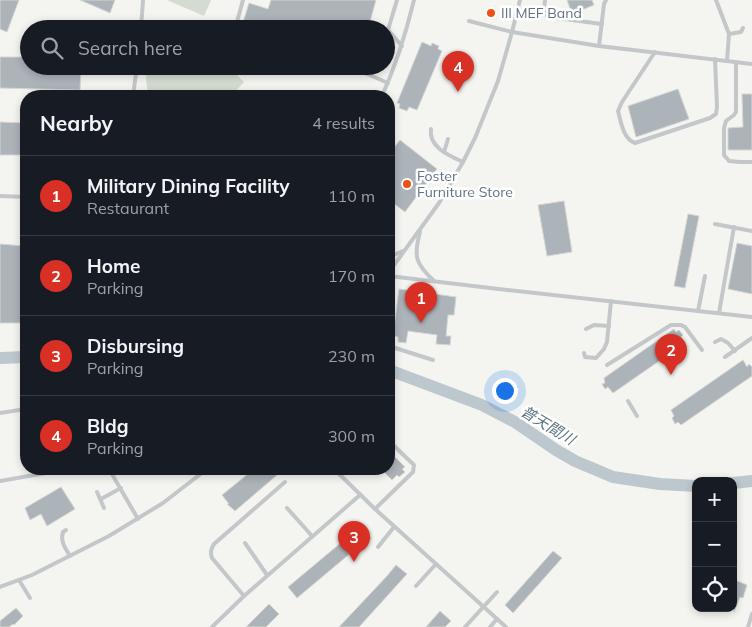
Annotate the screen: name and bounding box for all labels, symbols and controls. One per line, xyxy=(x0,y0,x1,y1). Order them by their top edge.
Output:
place label: III MEF Band xyxy=(501,4,582,22)
marker: III MEF Band xyxy=(485,7,497,19)
search box xyxy=(20,20,395,75)
icon: search xyxy=(38,34,66,62)
text: Search here xyxy=(78,36,182,60)
pin: 4 xyxy=(442,51,474,92)
text: Nearby xyxy=(40,110,113,136)
text: 4 results xyxy=(312,113,375,133)
place label: Foster Furniture Store xyxy=(417,167,513,201)
text: Military Dining Facility xyxy=(87,174,290,198)
marker: Foster Furniture Store xyxy=(401,178,413,190)
text: 1 xyxy=(51,186,61,206)
text: 110 m xyxy=(328,186,375,206)
text: Restaurant xyxy=(87,198,169,218)
text: Home xyxy=(87,254,140,278)
text: 2 xyxy=(51,266,61,286)
text: 170 m xyxy=(328,266,375,286)
text: Parking xyxy=(87,278,144,298)
pin: 1 xyxy=(405,282,437,323)
text: Disbursing xyxy=(87,334,184,358)
pin: 2 xyxy=(655,334,687,375)
text: 3 xyxy=(51,346,61,366)
text: 230 m xyxy=(328,346,375,366)
text: Parking xyxy=(87,358,144,378)
your location xyxy=(492,378,518,404)
water label: 普天間川 xyxy=(517,401,580,450)
text: Bldg xyxy=(87,414,129,438)
text: 4 xyxy=(51,426,61,446)
text: 300 m xyxy=(328,426,375,446)
text: Parking xyxy=(87,438,144,458)
map controls xyxy=(692,477,737,612)
button: + xyxy=(692,477,737,522)
pin: 3 xyxy=(338,521,370,562)
button: − xyxy=(692,522,737,567)
button: locate xyxy=(692,567,737,612)

